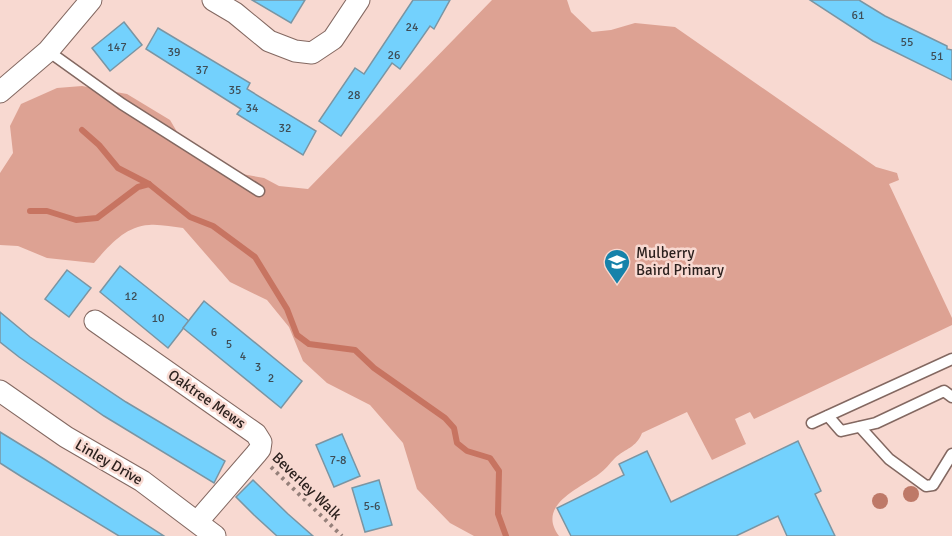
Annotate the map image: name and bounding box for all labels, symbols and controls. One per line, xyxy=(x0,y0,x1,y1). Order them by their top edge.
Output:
house number: 61 xyxy=(852,8,864,23)
house number: 24 xyxy=(406,20,419,35)
house number: 55 xyxy=(901,35,913,50)
house number: 147 xyxy=(107,40,127,55)
house number: 39 xyxy=(168,45,180,60)
house number: 26 xyxy=(388,48,400,63)
house number: 51 xyxy=(931,49,943,64)
house number: 37 xyxy=(196,63,208,78)
house number: 35 xyxy=(229,83,241,98)
house number: 28 xyxy=(348,88,360,103)
house number: 34 xyxy=(246,101,259,116)
house number: 32 xyxy=(279,121,291,136)
place label: Mulberry Baird Primary xyxy=(636,244,724,279)
school or university icon: Mulberry Baird Primary xyxy=(602,247,632,285)
house number: 12 xyxy=(125,289,137,304)
house number: 10 xyxy=(152,311,164,326)
house number: 6 xyxy=(211,325,217,340)
house number: 5 xyxy=(226,337,232,352)
house number: 4 xyxy=(240,349,247,364)
house number: 3 xyxy=(255,360,261,375)
street label: Oaktree Mews xyxy=(165,366,250,433)
house number: 2 xyxy=(268,371,274,386)
street label: Linley Drive xyxy=(72,435,146,489)
street label: Beverley Walk xyxy=(268,448,346,524)
house number: 7-8 xyxy=(329,453,347,468)
house number: 5-6 xyxy=(363,499,381,514)

